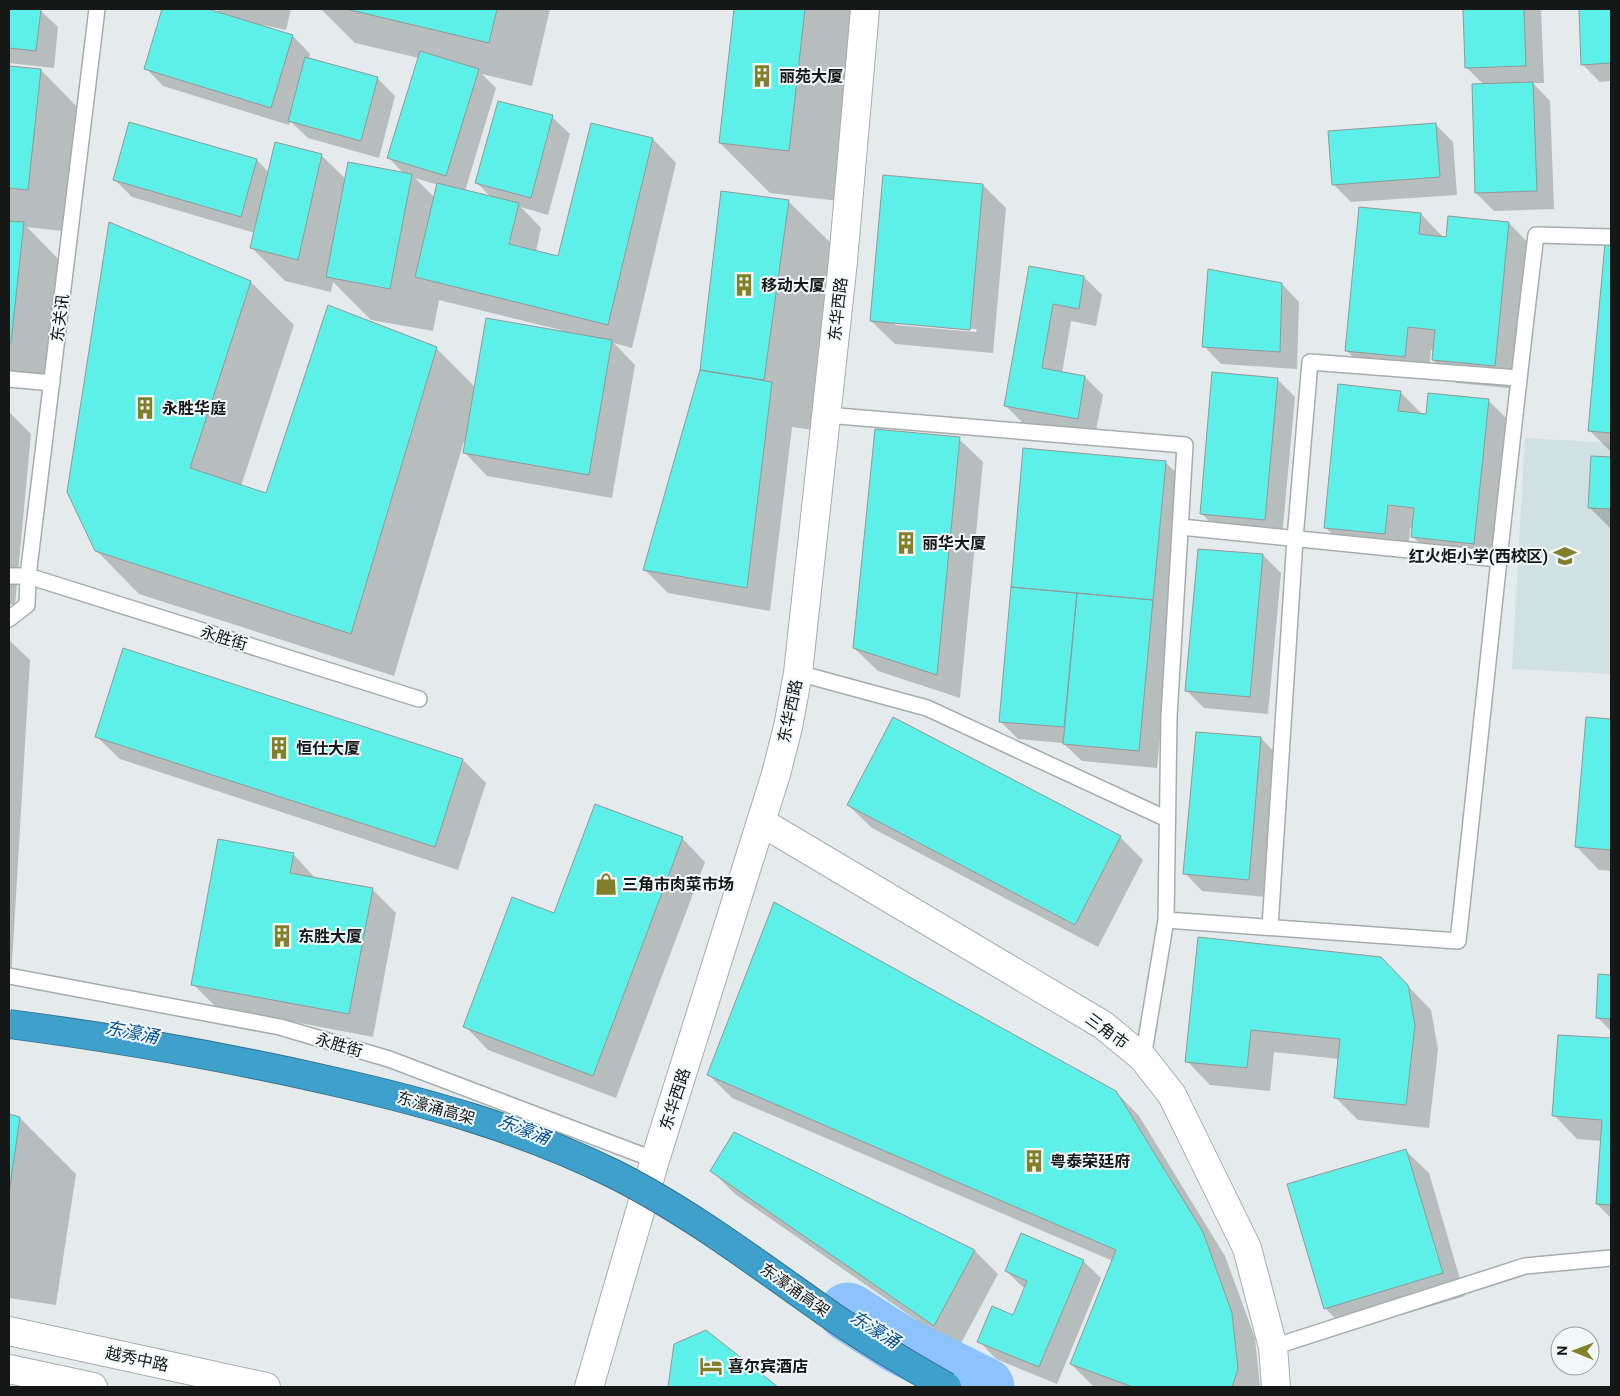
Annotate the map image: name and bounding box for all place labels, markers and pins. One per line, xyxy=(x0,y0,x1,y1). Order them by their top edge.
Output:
building icon: 丽苑大厦 xyxy=(749,63,775,89)
place label: 丽苑大厦 xyxy=(779,67,843,86)
building icon: 移动大厦 xyxy=(731,272,757,298)
place label: 移动大厦 xyxy=(761,276,825,295)
building icon: 永胜华庭 xyxy=(132,395,158,421)
place label: 永胜华庭 xyxy=(162,399,226,418)
building icon: 丽华大厦 xyxy=(893,530,919,556)
place label: 丽华大厦 xyxy=(922,534,986,553)
school or university icon: 红火炬小学(西校区) xyxy=(1552,543,1578,569)
place label: 红火炬小学(西校区) xyxy=(1409,547,1548,566)
building icon: 恒仕大厦 xyxy=(266,735,292,761)
place label: 恒仕大厦 xyxy=(296,739,360,758)
shop icon: 三角市肉菜市场 xyxy=(593,871,619,897)
place label: 三角市肉菜市场 xyxy=(622,875,734,894)
building icon: 东胜大厦 xyxy=(269,923,295,949)
place label: 东胜大厦 xyxy=(298,927,362,946)
building icon: 粤泰荣廷府 xyxy=(1021,1148,1047,1174)
place label: 粤泰荣廷府 xyxy=(1050,1152,1130,1171)
hotel icon: 喜尔宾酒店 xyxy=(698,1353,724,1379)
place label: 喜尔宾酒店 xyxy=(728,1357,808,1376)

